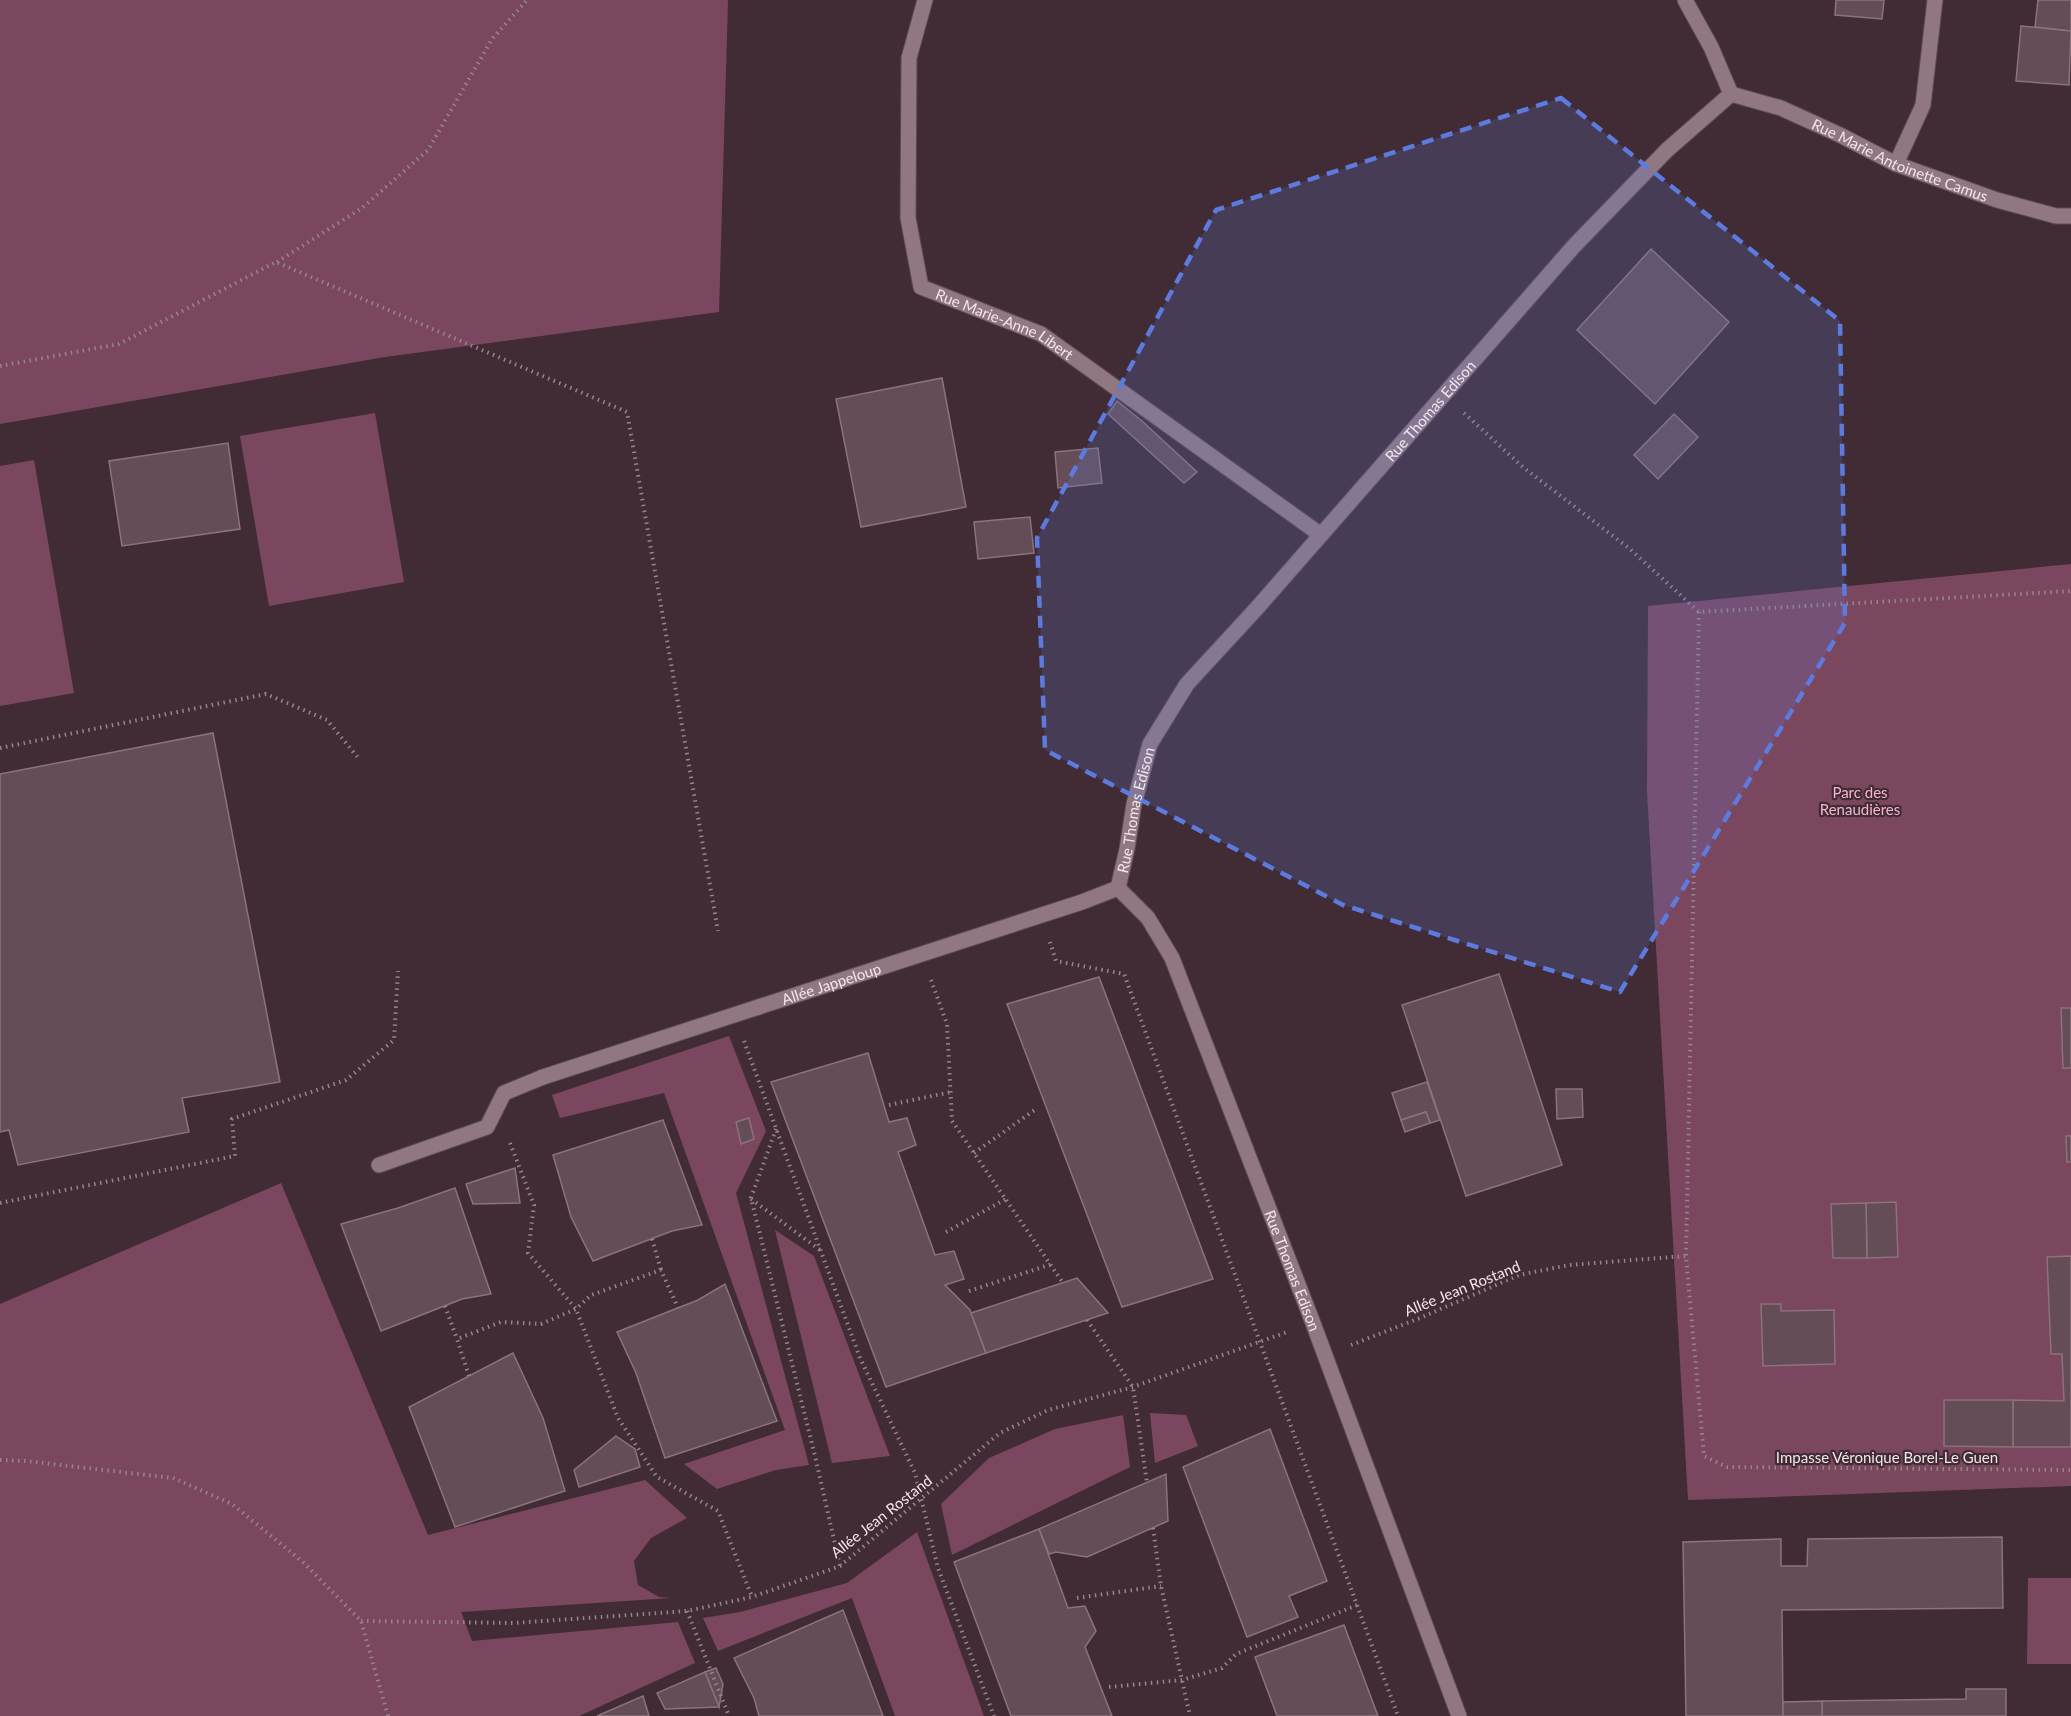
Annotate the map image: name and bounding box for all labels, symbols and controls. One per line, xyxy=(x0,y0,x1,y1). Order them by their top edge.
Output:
street label: Rue Marie Antoinette Camus xyxy=(1809,115,1990,205)
street label: Rue Marie-Anne Libert xyxy=(933,285,1077,364)
street label: Rue Thomas Edison xyxy=(1381,356,1479,465)
street label: Rue Thomas Edison xyxy=(1113,745,1158,875)
park label: Parc des Renaudières xyxy=(1820,783,1900,818)
street label: Allée Jappeloup xyxy=(779,959,883,1008)
street label: Rue Thomas Edison xyxy=(1261,1207,1324,1333)
street label: Allée Jean Rostand xyxy=(1401,1256,1523,1320)
street label: Impasse Véronique Borel-Le Guen xyxy=(1776,1448,1998,1466)
street label: Allée Jean Rostand xyxy=(827,1471,935,1561)

